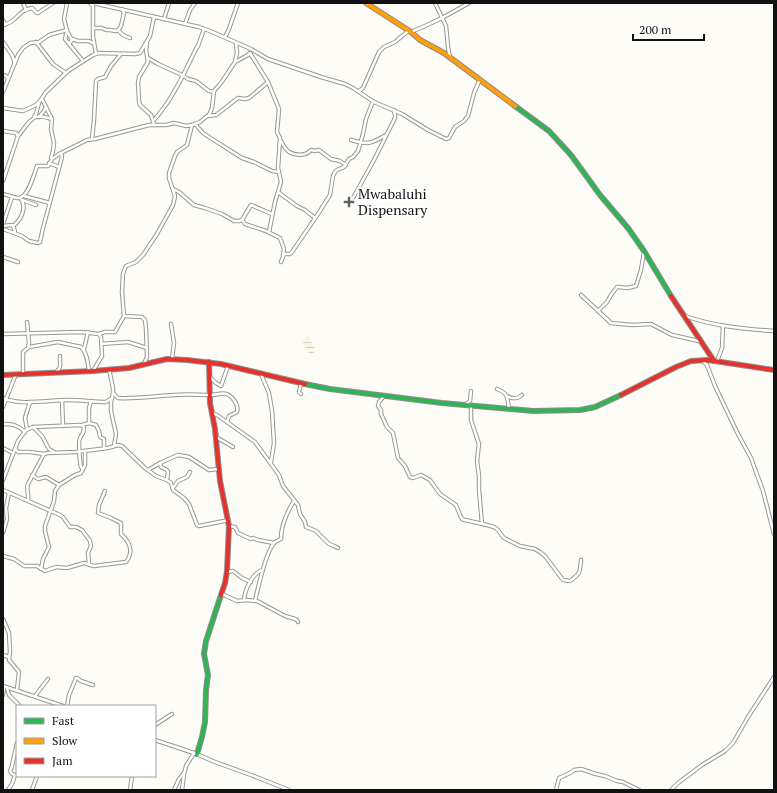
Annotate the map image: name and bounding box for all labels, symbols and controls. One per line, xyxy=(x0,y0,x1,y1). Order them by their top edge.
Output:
scale bar xyxy=(633,16,704,42)
text: 200 m xyxy=(639,22,672,37)
place label: Mwabaluhi Dispensary xyxy=(358,184,428,219)
marker: Mwabaluhi Dispensary xyxy=(343,196,355,208)
legend xyxy=(16,705,156,777)
text: Fast xyxy=(52,713,75,728)
text: Slow xyxy=(52,733,78,748)
text: Jam xyxy=(52,753,73,768)

